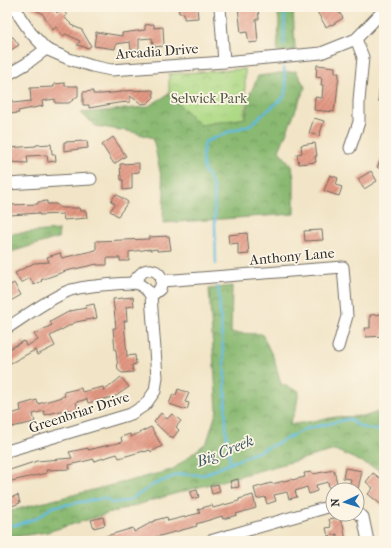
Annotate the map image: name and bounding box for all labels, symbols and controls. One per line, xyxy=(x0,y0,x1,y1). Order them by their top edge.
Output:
street label: Arcadia Drive xyxy=(114,40,199,63)
park label: Selwick Park xyxy=(171,90,248,107)
street label: Anthony Lane xyxy=(248,244,335,269)
street label: Greenbriar Drive xyxy=(27,388,132,437)
water label: Big Creek xyxy=(193,431,256,471)
north arrow xyxy=(325,482,365,522)
text: N xyxy=(329,497,342,507)

